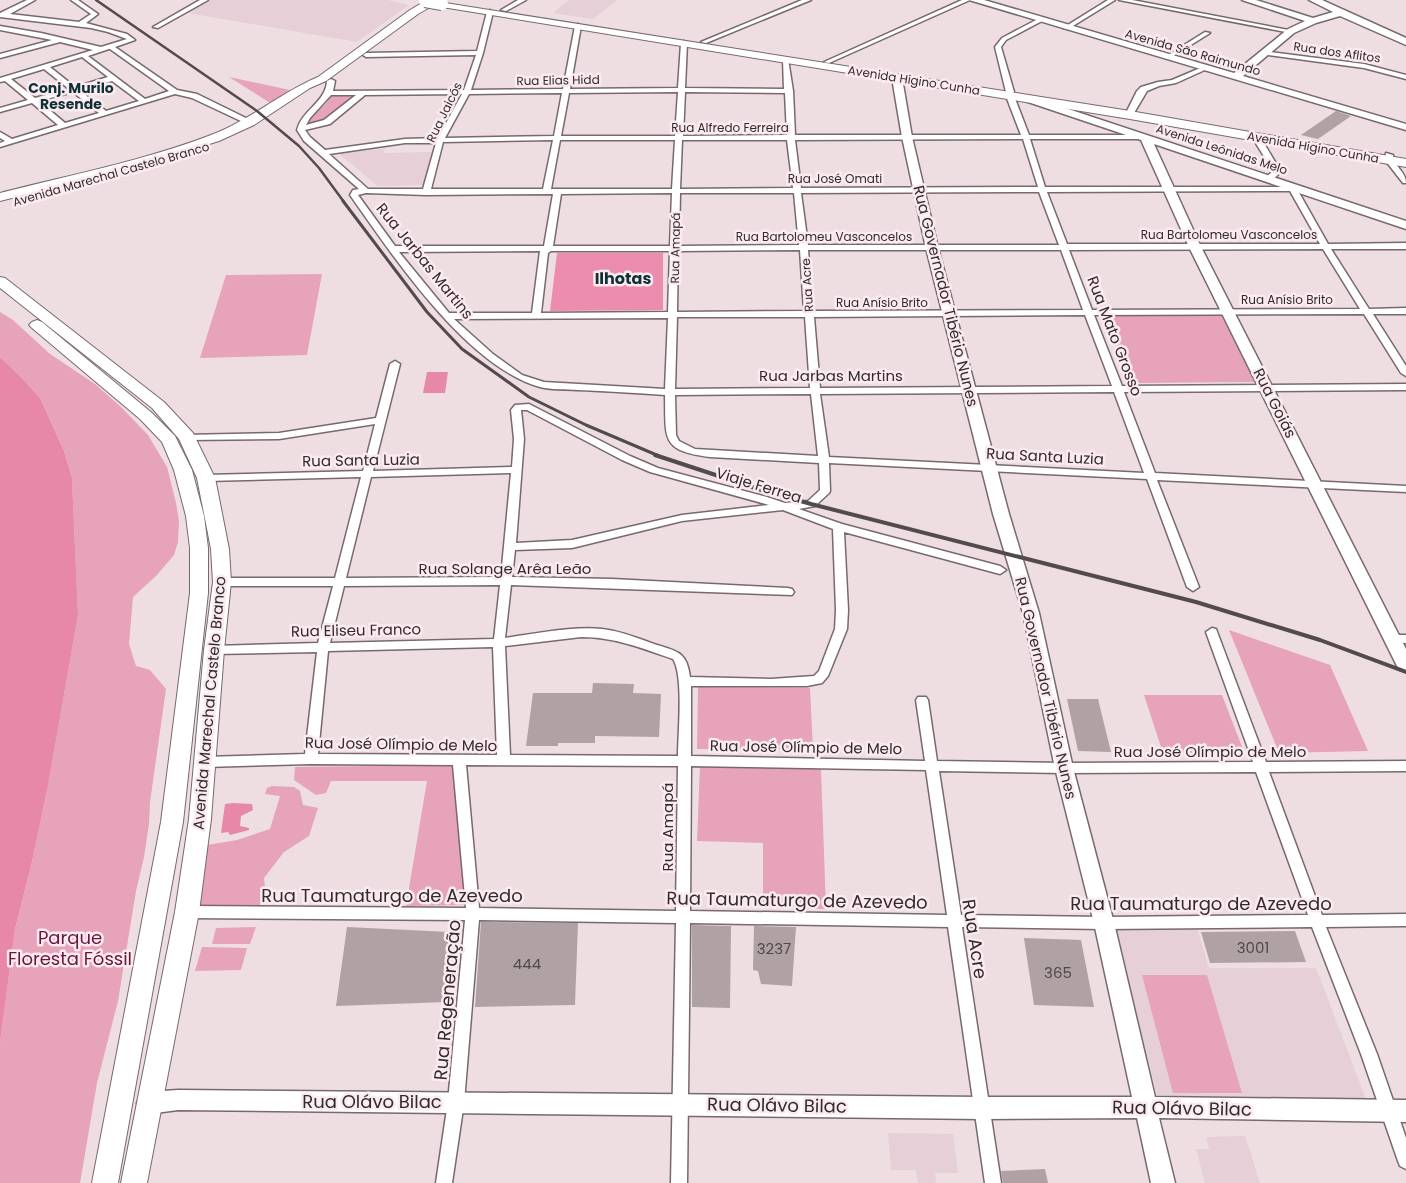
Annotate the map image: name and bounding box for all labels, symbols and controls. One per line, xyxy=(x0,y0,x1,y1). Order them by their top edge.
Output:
street label: Avenida São Raimundo xyxy=(1123,25,1263,80)
street label: Rua dos Aflitos xyxy=(1292,37,1382,67)
street label: Avenida Higino Cunha xyxy=(847,61,981,99)
street label: Rua Elias Hidd xyxy=(516,71,600,89)
district label: Conj. Murilo Resende xyxy=(28,78,114,114)
street label: Rua Jaicós xyxy=(422,79,466,145)
street label: Rua Alfredo Ferreira xyxy=(671,119,789,136)
street label: Avenida Leônidas Melo xyxy=(1154,120,1290,178)
street label: Avenida Higino Cunha xyxy=(1246,127,1380,167)
street label: Avenida Marechal Castelo Branco xyxy=(11,138,212,210)
street label: Rua José Omati xyxy=(788,170,882,187)
street label: Rua Governador Tibério Nunes xyxy=(908,183,984,409)
street label: Rua Jarbas Martins xyxy=(372,198,479,324)
street label: Rua Amapá xyxy=(666,212,684,284)
street label: Rua Bartolomeu Vasconcelos xyxy=(1141,226,1317,243)
street label: Rua Bartolomeu Vasconcelos xyxy=(736,228,912,245)
street label: Rua Acre xyxy=(797,258,817,312)
district label: Ilhotas xyxy=(595,267,651,290)
street label: Rua Mato Grosso xyxy=(1082,273,1148,399)
street label: Rua Anísio Brito xyxy=(1241,291,1333,308)
street label: Rua Anísio Brito xyxy=(836,294,928,311)
street label: Rua Goiás xyxy=(1248,364,1302,442)
street label: Rua Jarbas Martins xyxy=(759,365,903,386)
street label: Rua Santa Luzia xyxy=(986,442,1104,470)
street label: Rua Santa Luzia xyxy=(302,448,420,472)
street label: Viaje Ferrea xyxy=(714,462,804,508)
street label: Rua Solange Arêa Leão xyxy=(419,558,591,579)
street label: Avenida Marechal Castelo Branco xyxy=(187,575,231,831)
street label: Rua Governador Tibério Nunes xyxy=(1010,575,1082,801)
street label: Rua Eliseu Franco xyxy=(291,618,421,642)
street label: Rua José Olímpio de Melo xyxy=(305,732,497,756)
street label: Rua José Olímpio de Melo xyxy=(710,735,902,759)
street label: Rua José Olímpio de Melo xyxy=(1114,741,1306,762)
street label: Rua Amapá xyxy=(657,783,678,871)
street label: Rua Taumaturgo de Azevedo xyxy=(261,883,523,908)
street label: Rua Taumaturgo de Azevedo xyxy=(666,885,928,915)
street label: Rua Taumaturgo de Azevedo xyxy=(1070,891,1332,916)
street label: Rua Acre xyxy=(956,897,994,981)
street label: Rua Regeneração xyxy=(428,919,466,1081)
park label: Parque Floresta Fóssil xyxy=(8,925,132,971)
house number: 3001 xyxy=(1237,937,1269,958)
house number: 3237 xyxy=(757,938,791,959)
house number: 444 xyxy=(513,953,541,974)
house number: 365 xyxy=(1044,962,1072,983)
street label: Rua Olávo Bilac xyxy=(302,1089,442,1114)
street label: Rua Olávo Bilac xyxy=(707,1091,847,1119)
street label: Rua Olávo Bilac xyxy=(1112,1094,1252,1122)

